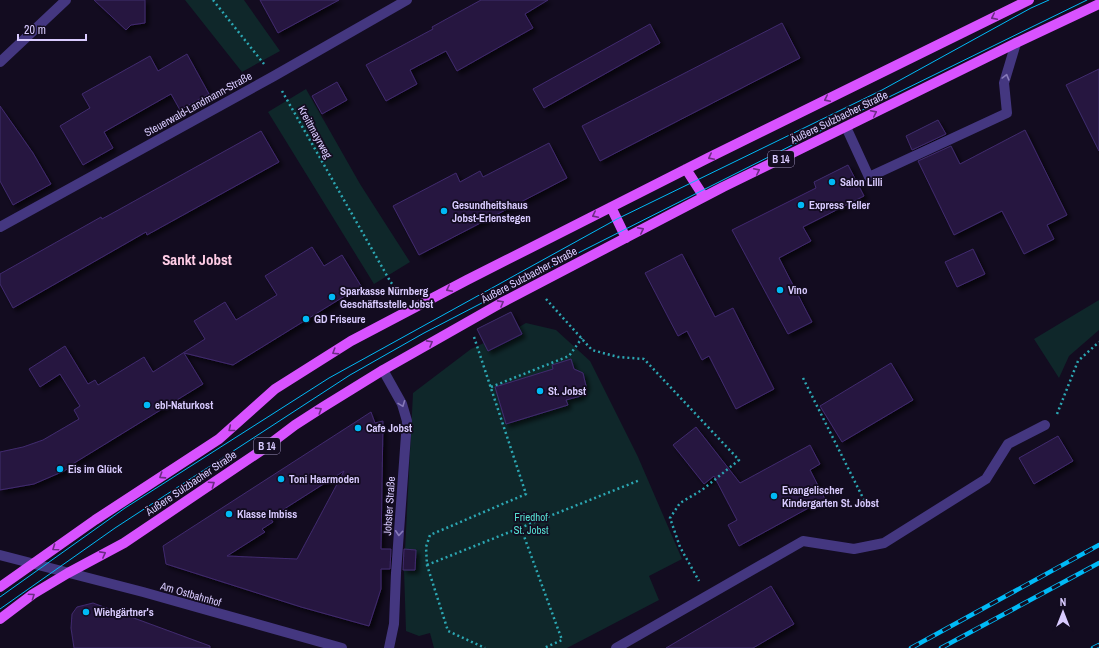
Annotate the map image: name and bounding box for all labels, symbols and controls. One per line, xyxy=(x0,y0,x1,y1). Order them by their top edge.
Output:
one-way arrow xyxy=(991,12,998,20)
scale bar xyxy=(18,16,86,42)
text: 20 m xyxy=(24,22,46,38)
street label: Steuerwald-Landmann-Straße xyxy=(142,69,254,139)
one-way arrow xyxy=(1001,74,1010,81)
street label: Äußere Sulzbacher Straße xyxy=(787,87,890,147)
one-way arrow xyxy=(824,94,831,102)
street label: Kreittmayrweg xyxy=(295,103,335,161)
one-way arrow xyxy=(869,111,877,118)
road number: B 14 xyxy=(768,151,794,167)
one-way arrow xyxy=(707,152,715,159)
one-way arrow xyxy=(753,168,760,176)
place label: Salon Lilli xyxy=(840,175,883,189)
marker: Salon Lilli xyxy=(827,177,837,187)
place label: Gesundheitshaus Jobst-Erlenstegen xyxy=(452,198,531,225)
place label: Express Teller xyxy=(809,198,871,212)
marker: Express Teller xyxy=(796,200,806,210)
marker: Gesundheitshaus Jobst-Erlenstegen xyxy=(439,206,449,216)
one-way arrow xyxy=(591,211,599,218)
one-way arrow xyxy=(637,227,644,234)
street label: Äußere Sulzbacher Straße xyxy=(478,244,579,307)
district label: Sankt Jobst xyxy=(162,249,232,270)
place label: Vino xyxy=(788,283,808,297)
place label: Sparkasse Nürnberg Geschäftsstelle Jobst xyxy=(340,284,433,311)
one-way arrow xyxy=(446,285,453,292)
marker: Vino xyxy=(775,285,785,295)
marker: Sparkasse Nürnberg Geschäftsstelle Jobst xyxy=(327,292,337,302)
one-way arrow xyxy=(497,301,504,308)
place label: GD Friseure xyxy=(314,312,366,326)
marker: GD Friseure xyxy=(301,314,311,324)
one-way arrow xyxy=(426,341,434,348)
one-way arrow xyxy=(332,347,339,354)
place label: St. Jobst xyxy=(548,384,586,398)
marker: St. Jobst xyxy=(535,386,545,396)
place label: ebl-Naturkost xyxy=(155,398,213,412)
marker: ebl-Naturkost xyxy=(142,400,152,410)
one-way arrow xyxy=(397,401,405,408)
one-way arrow xyxy=(315,407,322,414)
place label: Cafe Jobst xyxy=(366,421,412,435)
marker: Cafe Jobst xyxy=(353,423,363,433)
one-way arrow xyxy=(228,424,235,431)
road number: B 14 xyxy=(254,438,280,454)
street label: Äußere Sulzbacher Straße xyxy=(142,447,239,519)
place label: Eis im Glück xyxy=(68,462,123,476)
marker: Eis im Glück xyxy=(55,464,65,474)
one-way arrow xyxy=(160,471,167,478)
place label: Toni Haarmoden xyxy=(289,472,360,486)
marker: Toni Haarmoden xyxy=(276,474,286,484)
street label: Jobster Straße xyxy=(380,476,398,536)
one-way arrow xyxy=(208,481,215,489)
place label: Evangelischer Kindergarten St. Jobst xyxy=(782,483,879,510)
marker: Evangelischer Kindergarten St. Jobst xyxy=(769,491,779,501)
place label: Klasse Imbiss xyxy=(237,507,297,521)
marker: Klasse Imbiss xyxy=(224,509,234,519)
park label: Friedhof St. Jobst xyxy=(513,510,549,537)
one-way arrow xyxy=(395,530,404,536)
one-way arrow xyxy=(52,543,59,550)
one-way arrow xyxy=(99,552,106,559)
street label: Am Ostbahnhof xyxy=(158,578,224,610)
north arrow xyxy=(1043,592,1083,632)
one-way arrow xyxy=(27,594,34,601)
text: N xyxy=(1060,595,1066,609)
place label: Wiehgärtner's xyxy=(94,605,154,619)
marker: Wiehgärtner's xyxy=(81,607,91,617)

